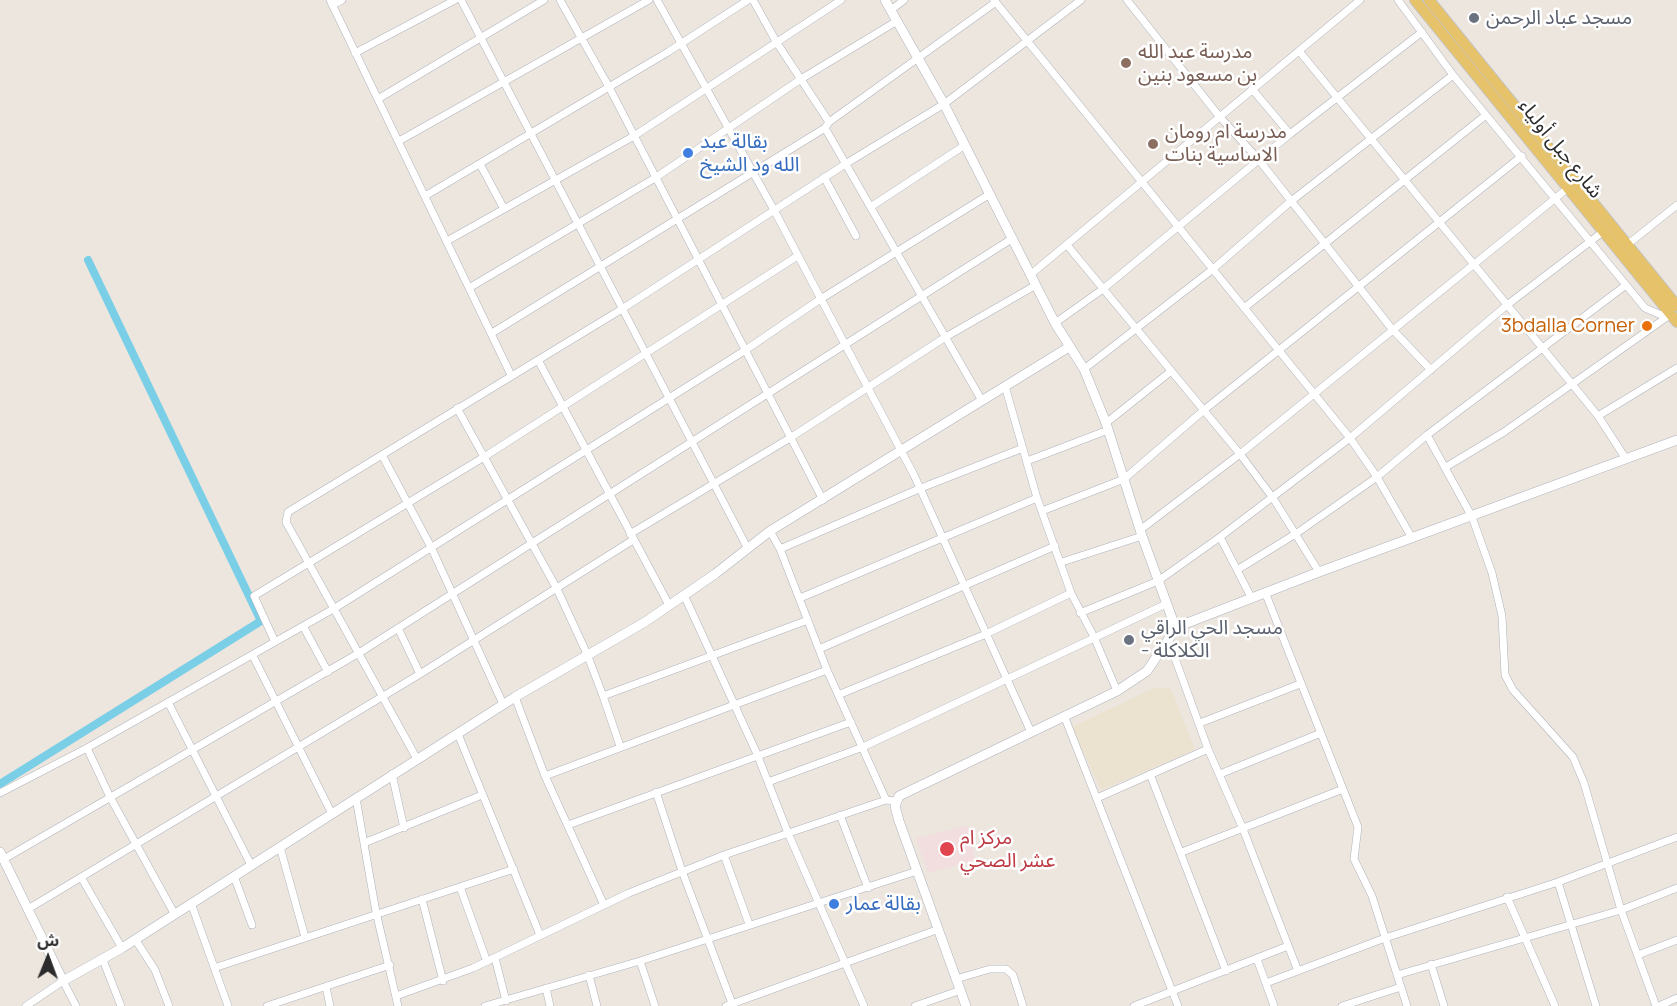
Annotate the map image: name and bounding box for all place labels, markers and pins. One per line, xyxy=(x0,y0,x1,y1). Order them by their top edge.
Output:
place label: مسجد عباد الرحمن xyxy=(1486,6,1632,30)
marker: مسجد عباد الرحمن xyxy=(1467,11,1481,25)
place label: مدرسة عبد الله بن مسعود بنين xyxy=(1138,40,1257,87)
marker: مدرسة عبد الله بن مسعود بنين xyxy=(1119,56,1133,70)
place label: مدرسة ام رومان الاساسية بنات xyxy=(1165,120,1287,167)
place label: بقالة عبد الله ود الشيخ xyxy=(700,130,800,177)
marker: مدرسة ام رومان الاساسية بنات xyxy=(1146,137,1160,151)
marker: بقالة عبد الله ود الشيخ xyxy=(681,146,695,160)
place label: 3bdalla Corner xyxy=(1501,314,1635,338)
marker: 3bdalla Corner xyxy=(1640,319,1654,333)
place label: مسجد الحي الراقي - الكلاكلة xyxy=(1141,616,1283,663)
marker: مسجد الحي الراقي - الكلاكلة xyxy=(1122,633,1136,647)
place label: مركز ام عشر الصحي xyxy=(960,826,1055,873)
marker: مركز ام عشر الصحي xyxy=(938,840,956,858)
place label: بقالة عمار xyxy=(846,892,921,916)
marker: بقالة عمار xyxy=(827,897,841,911)

